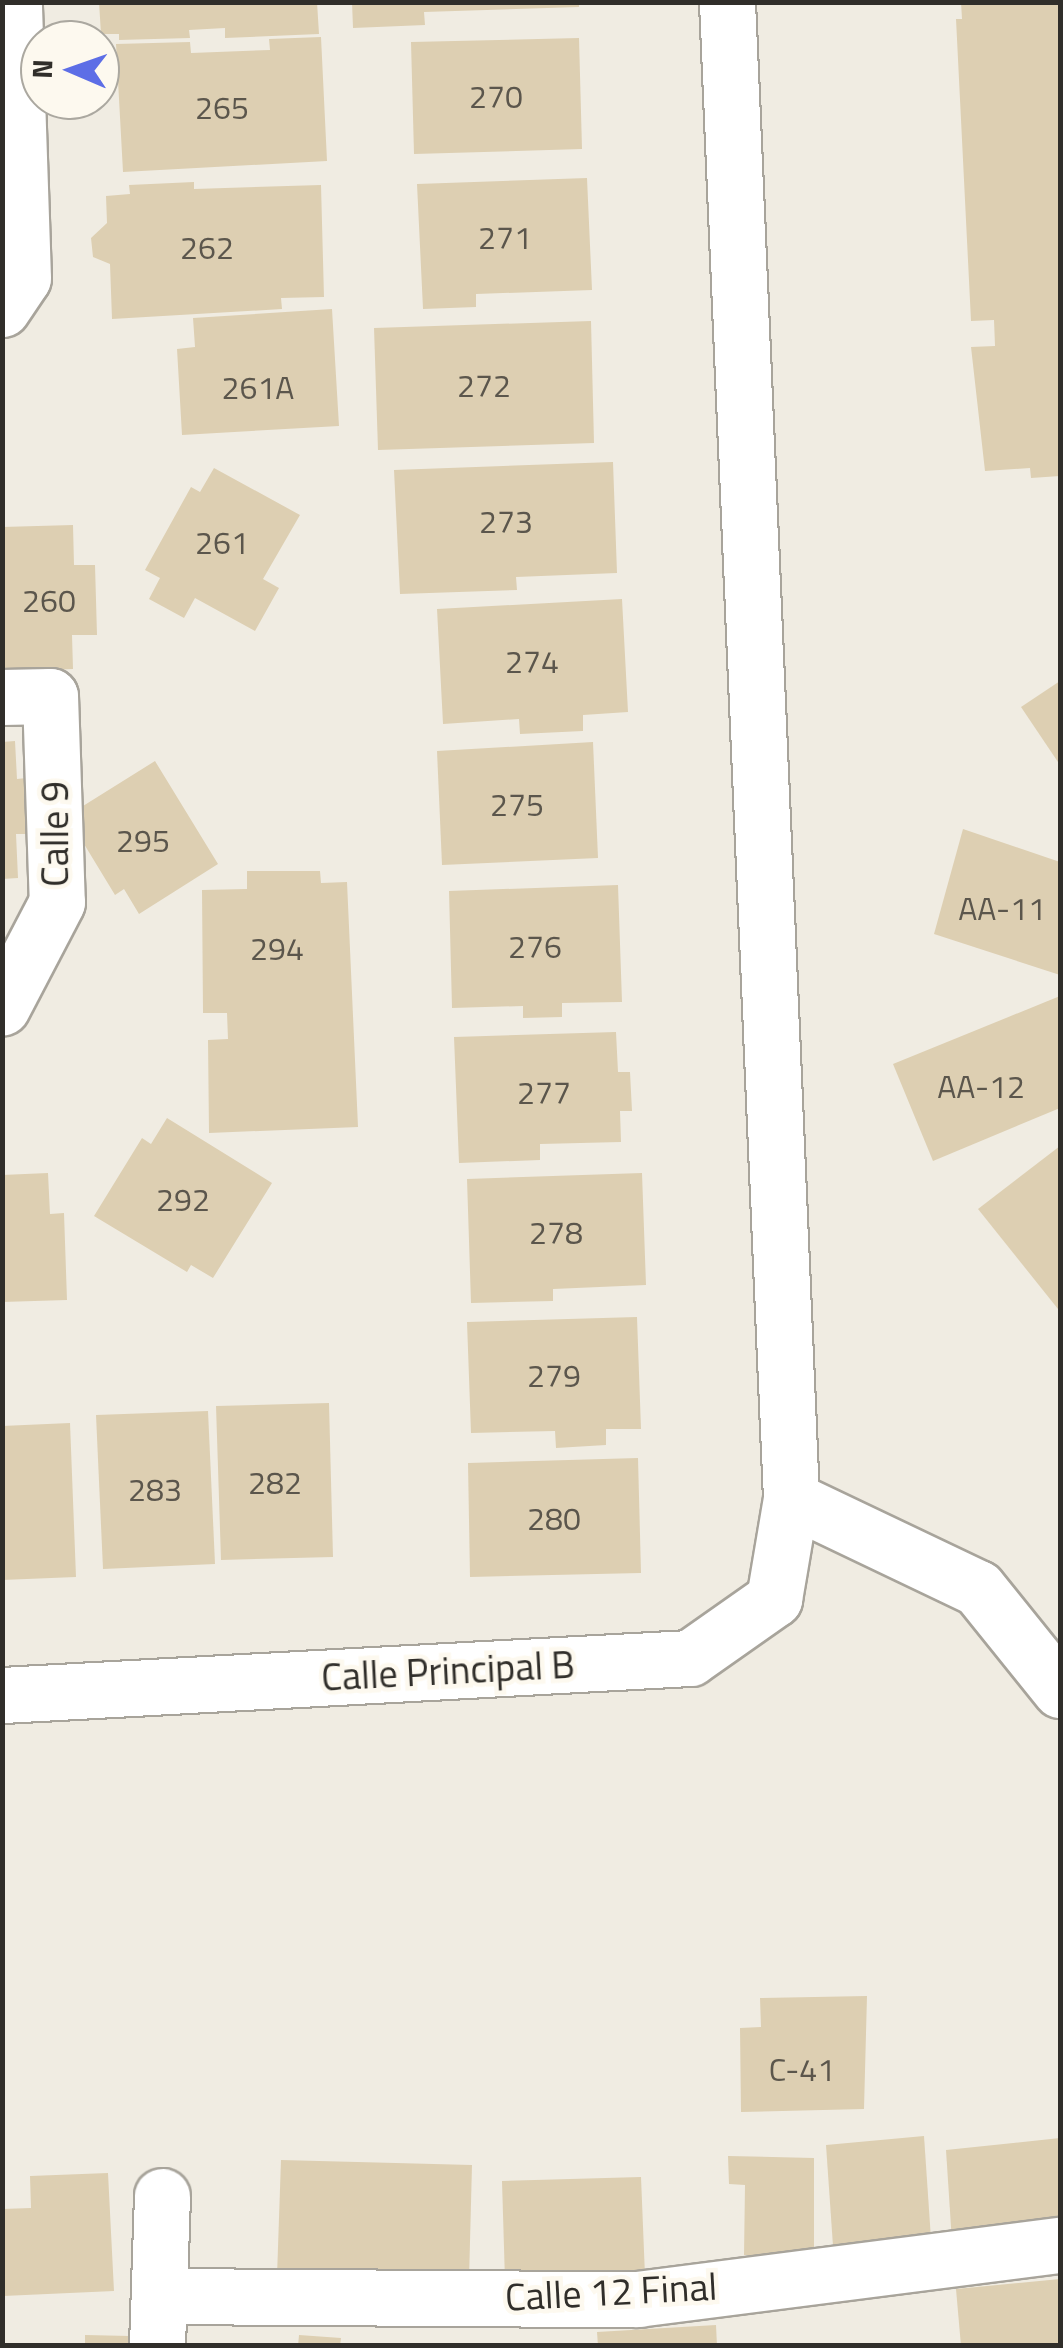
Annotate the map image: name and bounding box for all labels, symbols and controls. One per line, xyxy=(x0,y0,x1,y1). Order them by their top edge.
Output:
north arrow xyxy=(20,20,120,120)
text: N xyxy=(20,59,63,79)
house number: 270 xyxy=(469,77,523,115)
house number: 265 xyxy=(195,88,249,126)
house number: 271 xyxy=(478,218,532,256)
house number: 262 xyxy=(180,228,234,266)
house number: 272 xyxy=(457,366,511,404)
house number: 261A xyxy=(222,368,294,406)
house number: 273 xyxy=(479,502,533,540)
house number: 261 xyxy=(195,523,249,561)
house number: 260 xyxy=(22,581,76,619)
house number: 274 xyxy=(505,642,559,680)
street label: Calle 9 xyxy=(32,781,78,887)
house number: 275 xyxy=(490,785,544,823)
house number: 295 xyxy=(116,821,170,859)
house number: AA-11 xyxy=(958,889,1046,927)
house number: 276 xyxy=(508,927,562,965)
house number: 294 xyxy=(250,929,304,967)
house number: AA-12 xyxy=(937,1067,1025,1105)
house number: 277 xyxy=(517,1073,571,1111)
house number: 292 xyxy=(156,1180,210,1218)
house number: 278 xyxy=(529,1213,583,1251)
house number: 279 xyxy=(527,1356,581,1394)
house number: 282 xyxy=(248,1463,302,1501)
house number: 283 xyxy=(128,1470,182,1508)
house number: 280 xyxy=(527,1499,581,1537)
street label: Calle Principal B xyxy=(320,1642,576,1700)
house number: C-41 xyxy=(769,2050,835,2088)
street label: Calle 12 Final xyxy=(504,2264,718,2320)

